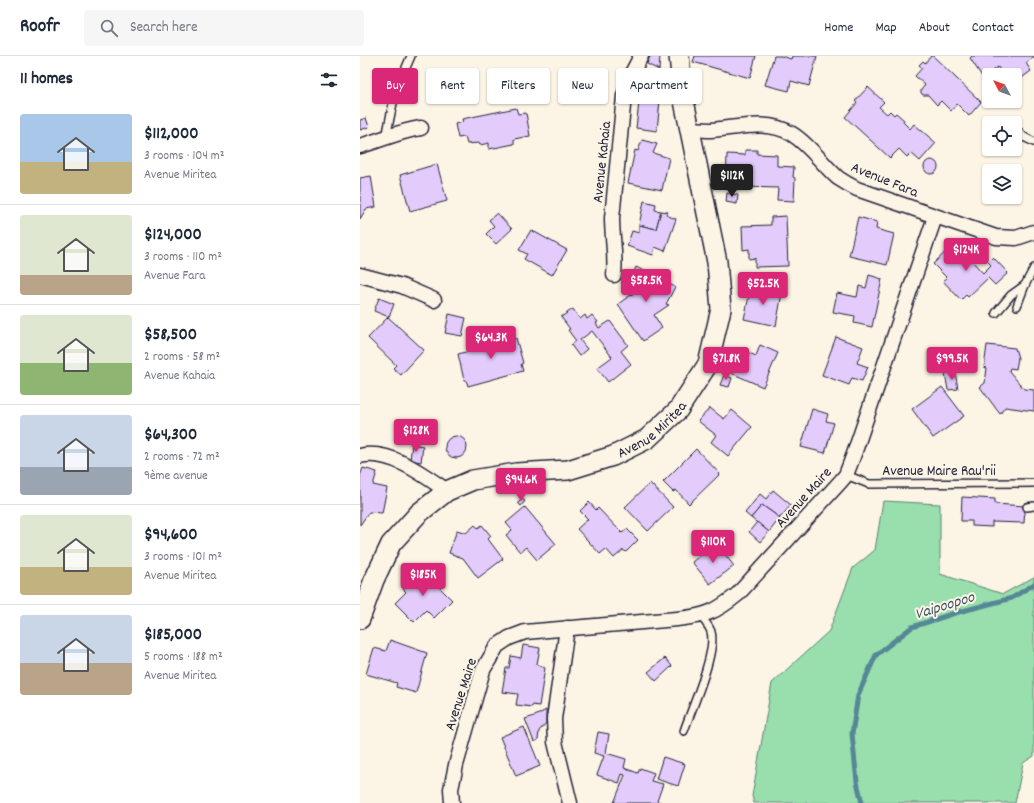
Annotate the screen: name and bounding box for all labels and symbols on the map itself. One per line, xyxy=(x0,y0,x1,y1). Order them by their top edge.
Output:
north arrow xyxy=(982,68,1022,108)
street label: Avenue Kahaia xyxy=(588,119,618,204)
street label: Avenue Fara xyxy=(847,157,922,205)
pin: $112K xyxy=(704,164,760,198)
pin: $124K xyxy=(938,238,994,272)
pin: $58.5K xyxy=(613,269,679,303)
pin: $52.5K xyxy=(730,272,796,306)
pin: $64.3K xyxy=(458,326,524,360)
pin: $71.8K xyxy=(693,347,759,381)
pin: $99.5K xyxy=(919,347,985,381)
street label: Avenue Miritea xyxy=(614,397,694,465)
pin: $128K xyxy=(388,419,444,453)
street label: Avenue Maire Rau'rii xyxy=(882,461,996,483)
street label: Avenue Maire xyxy=(771,463,838,534)
pin: $94.6K xyxy=(488,468,554,502)
pin: $110K xyxy=(685,530,741,564)
pin: $185K xyxy=(395,563,451,597)
water label: Vaipoopoo xyxy=(912,586,978,626)
street label: Avenue Maire xyxy=(440,655,484,734)

